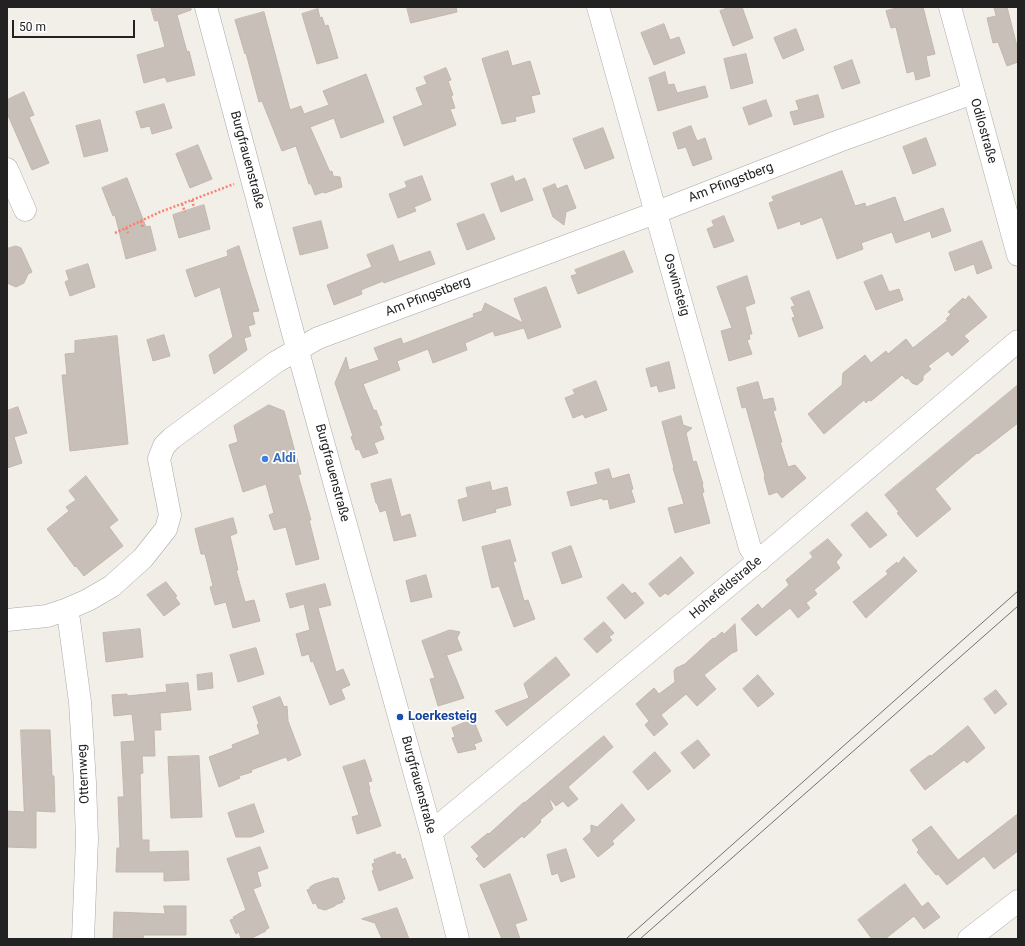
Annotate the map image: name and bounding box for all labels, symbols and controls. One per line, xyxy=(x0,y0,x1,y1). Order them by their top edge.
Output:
scale bar xyxy=(14,12,137,38)
text: 50 m xyxy=(19,20,46,34)
street label: Odilostraße xyxy=(966,97,1000,165)
street label: Burgfrauenstraße xyxy=(226,109,268,211)
street label: Am Pfingstberg xyxy=(686,160,776,206)
street label: Oswinsteig xyxy=(660,252,692,318)
street label: Am Pfingstberg xyxy=(383,274,473,320)
street label: Burgfrauenstraße xyxy=(311,422,353,524)
place label: Aldi xyxy=(273,451,296,467)
marker: Aldi xyxy=(260,454,270,464)
street label: Hohefeldstraße xyxy=(687,553,765,623)
place label: Loerkesteig xyxy=(408,709,477,725)
marker: Loerkesteig xyxy=(395,712,405,722)
street label: Burgfrauenstraße xyxy=(397,734,439,836)
street label: Otternweg xyxy=(75,744,93,804)

